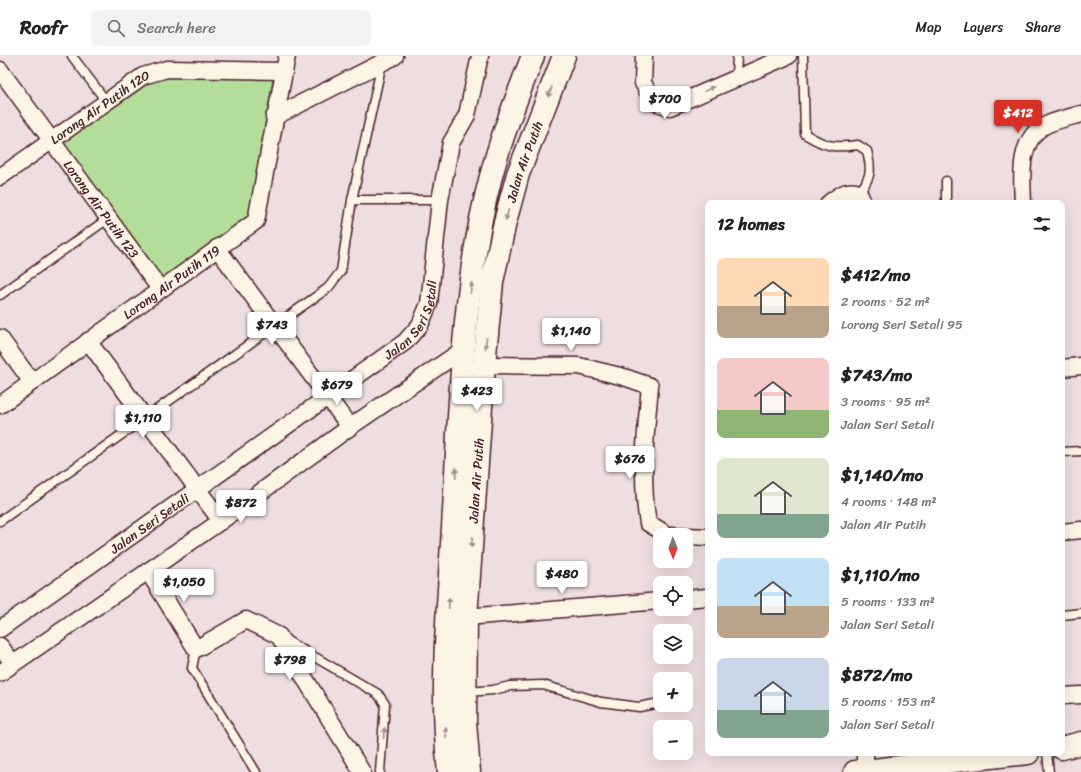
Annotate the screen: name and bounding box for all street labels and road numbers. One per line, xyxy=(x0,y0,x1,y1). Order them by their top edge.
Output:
street label: Lorong Air Putih 120 xyxy=(45,63,152,150)
street label: Jalan Air Putih xyxy=(499,117,549,206)
street label: Lorong Air Putih 123 xyxy=(58,155,145,263)
street label: Lorong Air Putih 119 xyxy=(118,239,225,325)
street label: Jalan Seri Setali xyxy=(378,279,443,366)
street label: Jalan Air Putih xyxy=(461,437,490,525)
street label: Jalan Seri Setali xyxy=(104,487,194,560)

